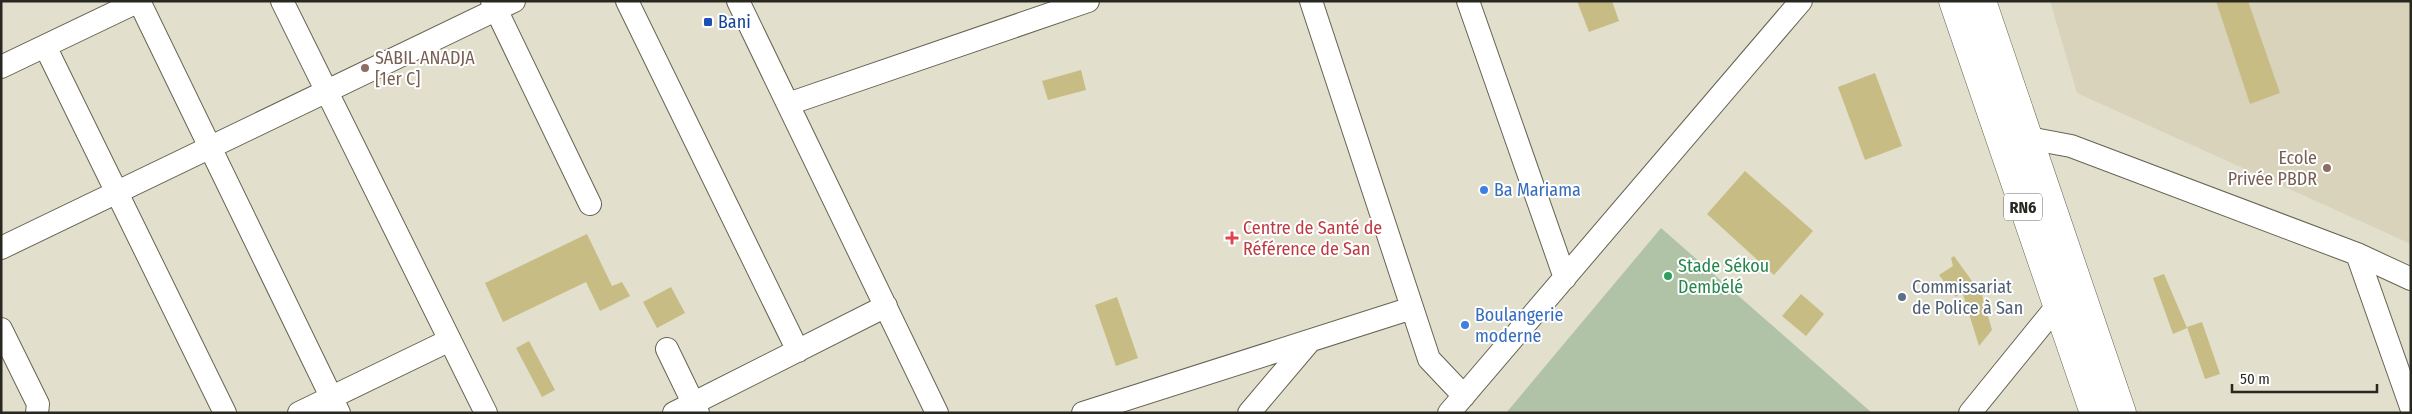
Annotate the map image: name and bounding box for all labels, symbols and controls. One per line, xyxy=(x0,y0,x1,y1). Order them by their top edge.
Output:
place label: Bani xyxy=(718,11,751,33)
marker: Bani xyxy=(702,16,714,28)
place label: SABIL ANADJA [1er C] xyxy=(375,47,475,90)
marker: SABIL ANADJA [1er C] xyxy=(359,62,371,74)
place label: Ecole Privée PBDR xyxy=(2228,147,2317,190)
marker: Ecole Privée PBDR xyxy=(2321,162,2333,174)
place label: Ba Mariama xyxy=(1494,179,1581,201)
marker: Ba Mariama xyxy=(1478,184,1490,196)
road number: RN6 xyxy=(2004,193,2042,220)
place label: Centre de Santé de Référence de San xyxy=(1243,217,1382,260)
marker: Centre de Santé de Référence de San xyxy=(1225,231,1239,245)
place label: Stade Sékou Dembélé xyxy=(1678,255,1769,298)
marker: Stade Sékou Dembélé xyxy=(1662,270,1674,282)
place label: Commissariat de Police à San xyxy=(1912,276,2023,319)
marker: Commissariat de Police à San xyxy=(1896,291,1908,303)
place label: Boulangerie moderne xyxy=(1475,304,1564,347)
marker: Boulangerie moderne xyxy=(1459,319,1471,331)
scale bar xyxy=(2232,362,2377,394)
text: 50 m xyxy=(2240,370,2270,388)

